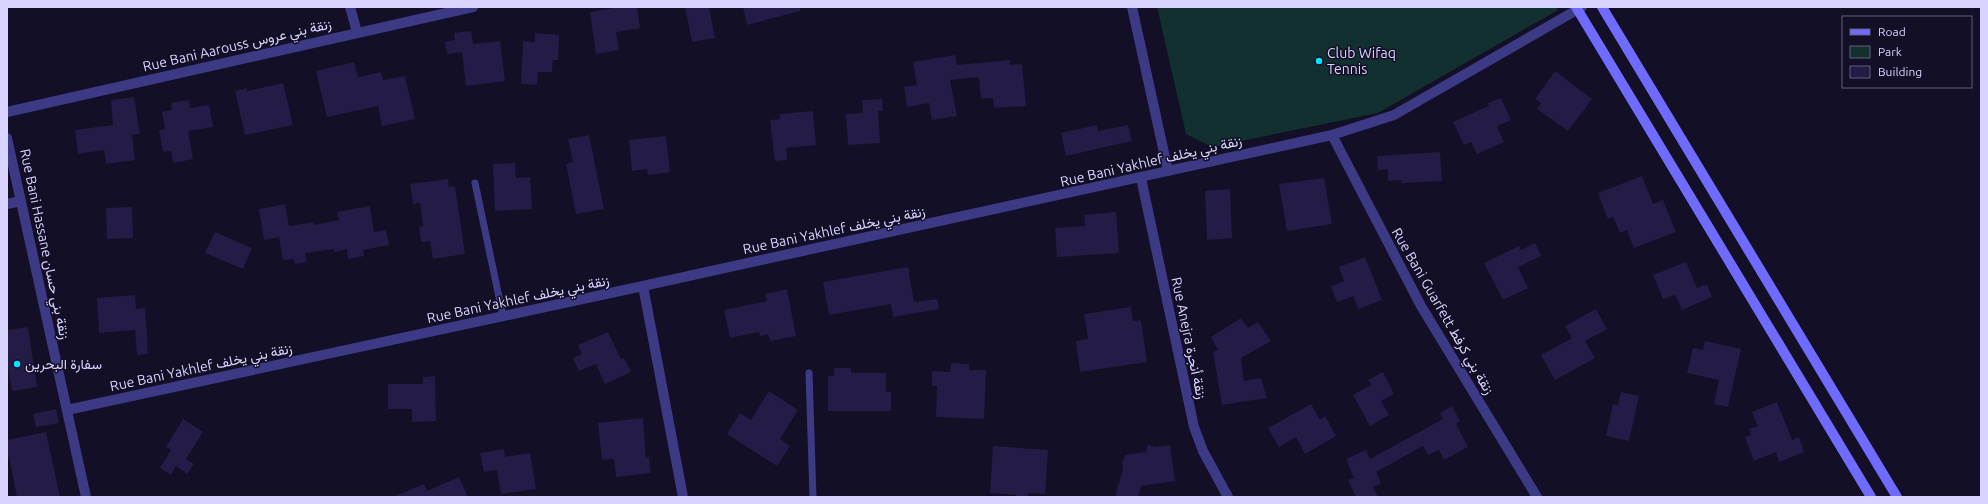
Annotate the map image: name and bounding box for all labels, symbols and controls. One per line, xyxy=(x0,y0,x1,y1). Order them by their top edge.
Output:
street label: Rue Bani Aarouss زنقة بني عروس xyxy=(141,15,334,78)
legend xyxy=(1842,16,1972,88)
text: Road xyxy=(1878,25,1906,38)
place label: Club Wifaq Tennis xyxy=(1327,45,1396,77)
text: Park xyxy=(1878,45,1902,58)
marker: Club Wifaq Tennis xyxy=(1314,56,1324,66)
text: Building xyxy=(1878,65,1922,78)
street label: Rue Bani Yakhlef زنقة بني يخلف xyxy=(1059,132,1244,194)
street label: Rue Bani Hassane زنقة بني حسان xyxy=(13,147,73,342)
street label: Rue Bani Yakhlef زنقة بني يخلف xyxy=(741,203,928,261)
street label: Rue Bani Guarfett زنقة بني كرفط xyxy=(1385,225,1497,399)
street label: Rue Bani Yakhlef زنقة بني يخلف xyxy=(425,272,612,330)
street label: Rue Anejra زنقة أنجرة xyxy=(1167,275,1210,401)
street label: Rue Bani Yakhlef زنقة بني يخلف xyxy=(108,340,295,398)
place label: سفارة البحرين xyxy=(25,356,102,373)
marker: سفارة البحرين xyxy=(12,359,22,369)

